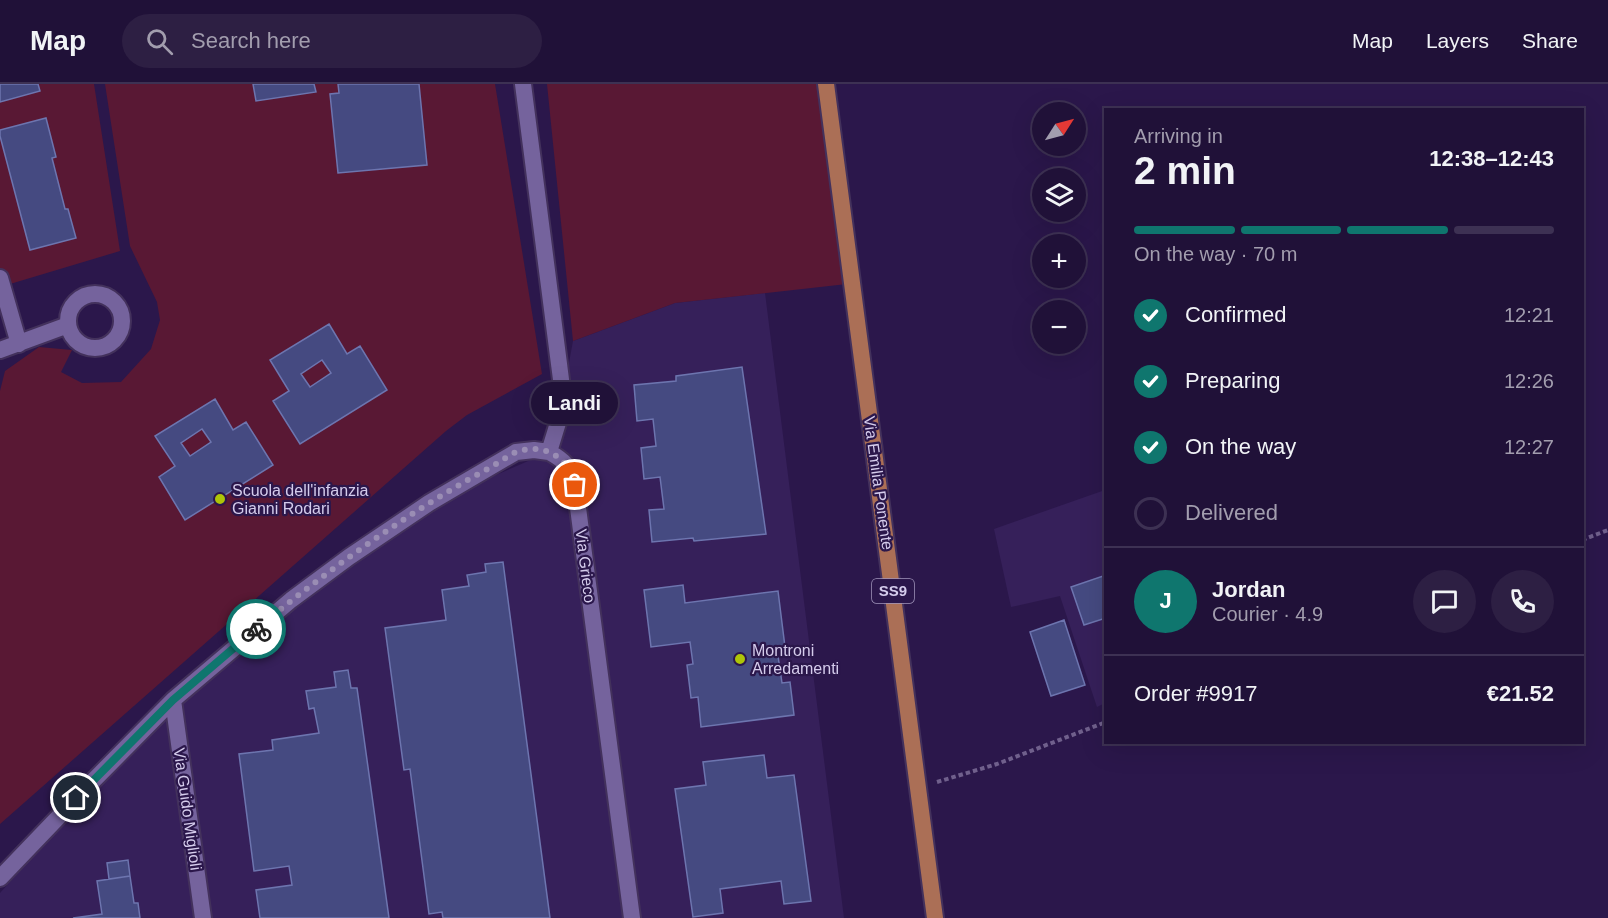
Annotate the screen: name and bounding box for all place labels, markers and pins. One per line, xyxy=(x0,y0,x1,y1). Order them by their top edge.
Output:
callout: Landi xyxy=(532,383,618,425)
pin xyxy=(549,459,600,510)
place label: Scuola dell'infanzia Gianni Rodari xyxy=(232,482,369,517)
marker: Scuola dell'infanzia Gianni Rodari xyxy=(213,492,227,506)
place label: Montroni Arredamenti xyxy=(752,642,839,677)
marker: Montroni Arredamenti xyxy=(733,652,747,666)
pin xyxy=(50,772,101,823)

